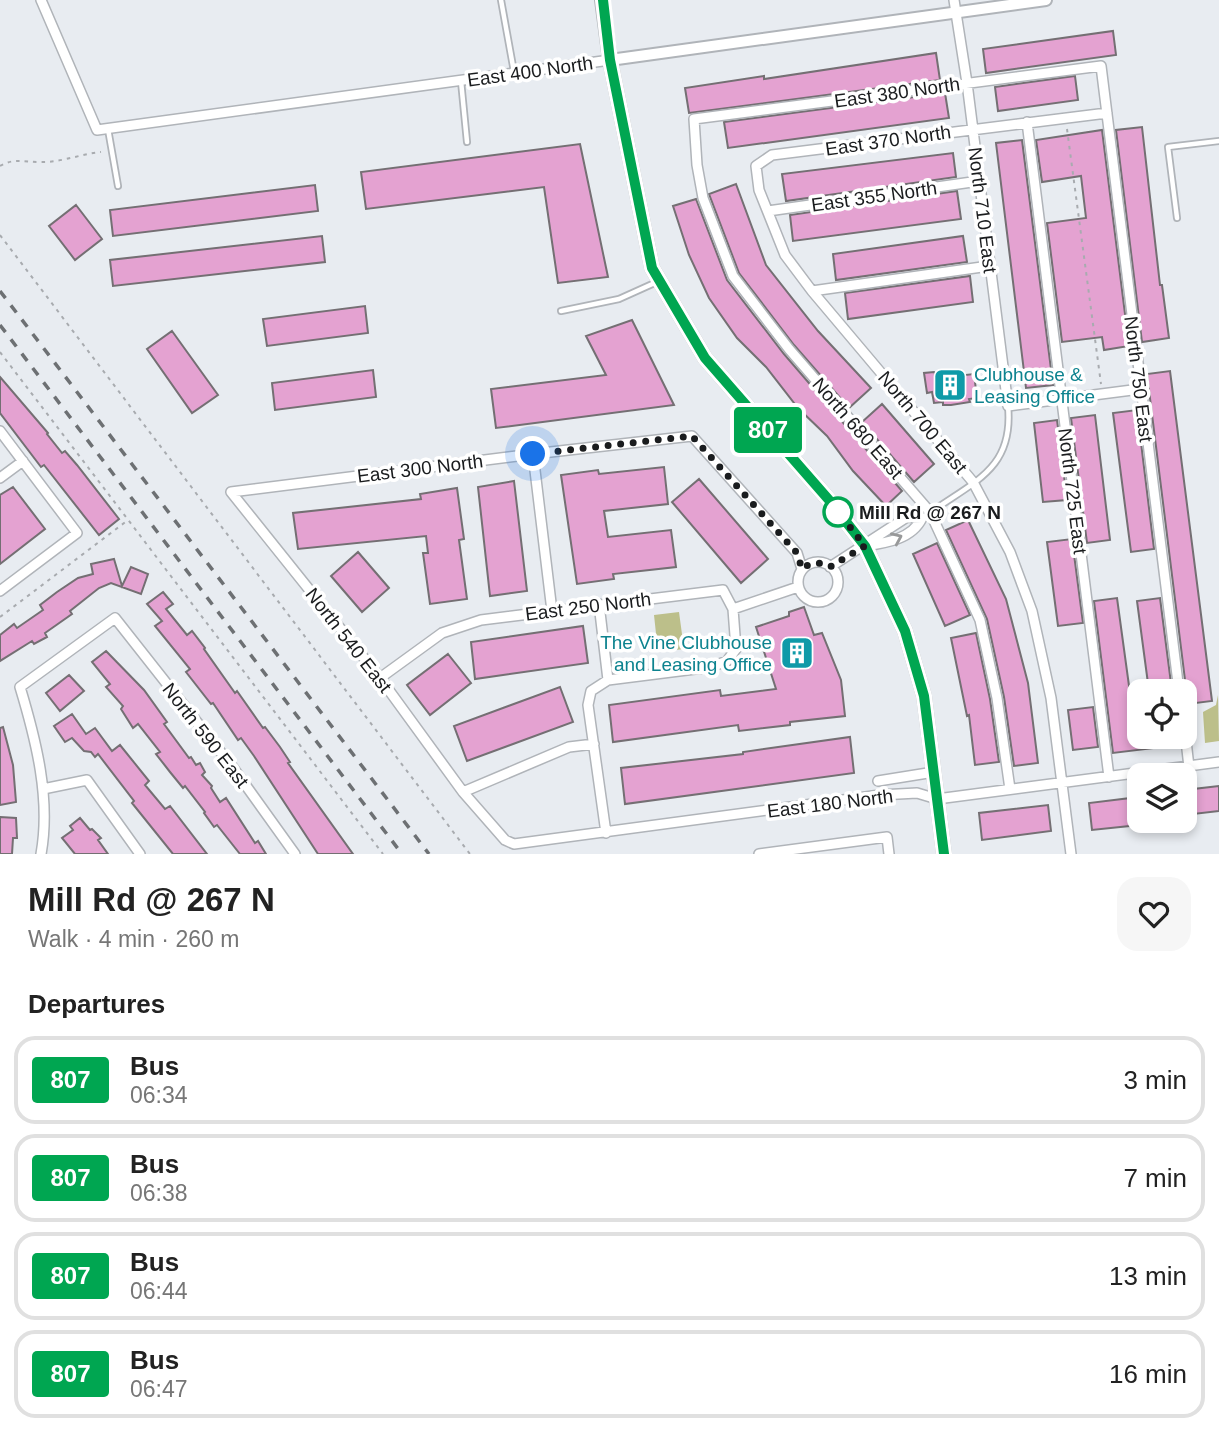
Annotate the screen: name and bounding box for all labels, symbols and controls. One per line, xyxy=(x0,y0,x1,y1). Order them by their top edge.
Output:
street label: East 400 North xyxy=(466,52,594,91)
street label: East 380 North xyxy=(833,73,961,112)
street label: East 370 North xyxy=(824,121,952,160)
street label: North 710 East xyxy=(964,146,1001,275)
street label: East 355 North xyxy=(810,177,938,216)
street label: North 750 East xyxy=(1120,315,1157,444)
place label: Clubhouse & Leasing Office xyxy=(974,364,1095,407)
building icon: Clubhouse & Leasing Office xyxy=(931,366,969,404)
street label: North 700 East xyxy=(874,367,972,478)
street label: North 680 East xyxy=(808,374,908,484)
line badge: 807 xyxy=(728,407,808,453)
text: 807 xyxy=(748,416,788,443)
street label: North 725 East xyxy=(1054,427,1091,556)
your location xyxy=(515,436,550,471)
street label: East 300 North xyxy=(356,450,484,487)
marker: Mill Rd @ 267 N xyxy=(823,497,853,527)
place label: Mill Rd @ 267 N xyxy=(859,502,1001,523)
one-way arrow xyxy=(890,532,902,546)
street label: North 540 East xyxy=(301,584,396,697)
street label: East 250 North xyxy=(524,588,652,625)
place label: The Vine Clubhouse and Leasing Office xyxy=(600,632,772,675)
building icon: The Vine Clubhouse and Leasing Office xyxy=(778,634,816,672)
street label: North 590 East xyxy=(158,679,253,792)
map controls xyxy=(1127,679,1197,833)
button: locate xyxy=(1127,679,1197,749)
button: layers xyxy=(1127,763,1197,833)
street label: East 180 North xyxy=(766,785,894,822)
button: heart xyxy=(1117,877,1191,951)
text: Mill Rd @ 267 N xyxy=(28,881,275,918)
text: Walk · 4 min · 260 m xyxy=(28,926,239,952)
text: Departures xyxy=(28,989,165,1019)
text: Bus xyxy=(130,1051,179,1081)
text: 3 min xyxy=(1123,1065,1187,1095)
text: 807 xyxy=(50,1066,91,1093)
text: 06:34 xyxy=(130,1082,188,1108)
text: Bus xyxy=(130,1149,179,1179)
text: 7 min xyxy=(1123,1163,1187,1193)
text: 807 xyxy=(50,1164,91,1191)
text: 06:38 xyxy=(130,1180,188,1206)
text: Bus xyxy=(130,1247,179,1277)
text: 13 min xyxy=(1109,1261,1187,1291)
text: 807 xyxy=(50,1262,91,1289)
text: 06:44 xyxy=(130,1278,188,1304)
text: Bus xyxy=(130,1345,179,1375)
text: 16 min xyxy=(1109,1359,1187,1389)
text: 807 xyxy=(50,1360,91,1387)
text: 06:47 xyxy=(130,1376,188,1402)

